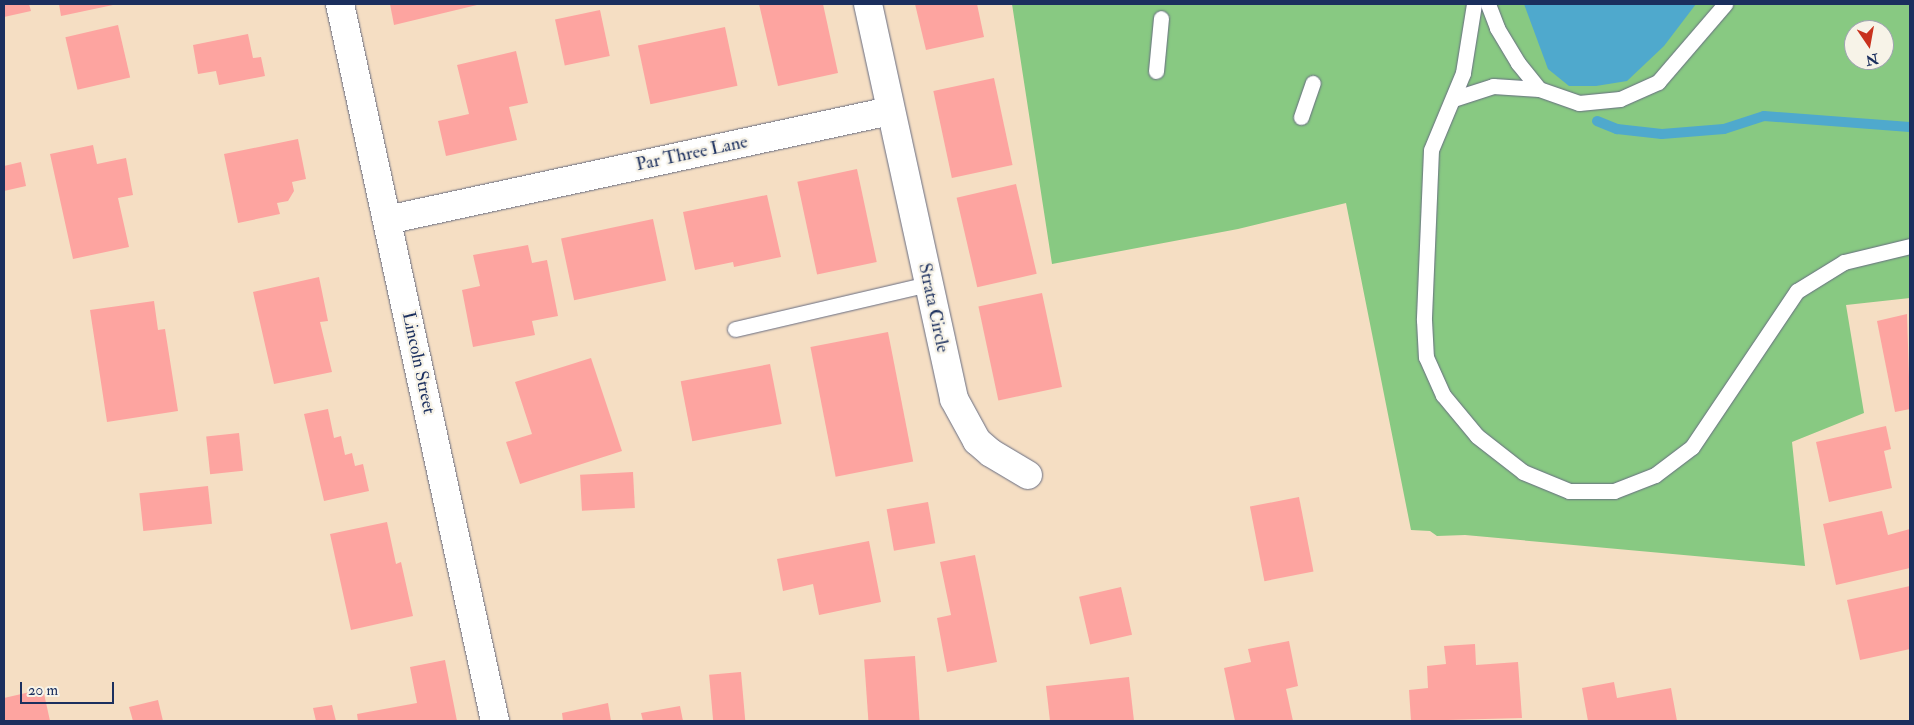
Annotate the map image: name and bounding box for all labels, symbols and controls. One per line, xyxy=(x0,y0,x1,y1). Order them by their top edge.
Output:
north arrow xyxy=(1844,20,1894,70)
text: N xyxy=(1864,50,1880,69)
street label: Par Three Lane xyxy=(634,132,750,176)
street label: Strata Circle xyxy=(913,261,953,355)
street label: Lincoln Street xyxy=(397,310,439,416)
scale bar xyxy=(22,672,116,704)
text: 20 m xyxy=(28,681,58,700)

